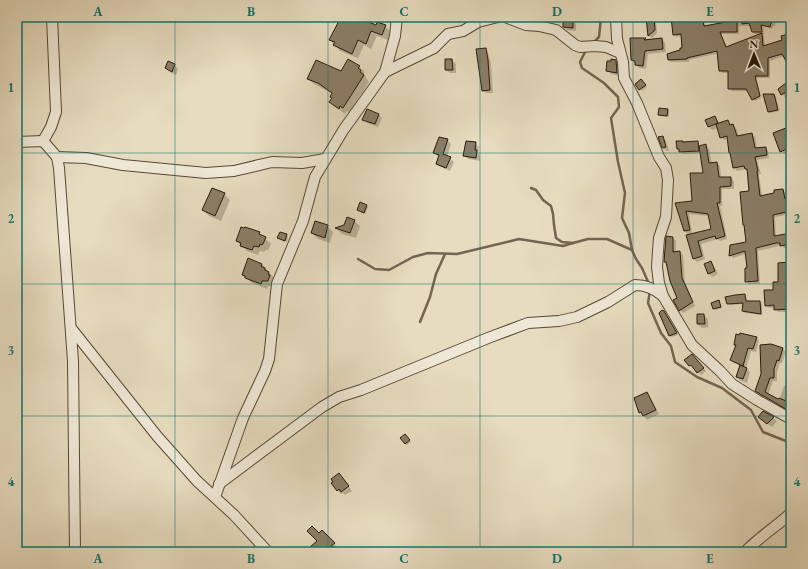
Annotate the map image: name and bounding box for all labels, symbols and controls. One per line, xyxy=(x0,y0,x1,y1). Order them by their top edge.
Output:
text: A xyxy=(92,3,103,20)
text: B xyxy=(247,3,255,20)
text: C xyxy=(399,3,409,20)
text: D xyxy=(552,3,562,20)
text: E xyxy=(706,3,714,20)
north arrow xyxy=(734,34,774,74)
text: N xyxy=(749,37,758,51)
text: 1 xyxy=(8,79,15,96)
text: 1 xyxy=(794,79,801,96)
text: 2 xyxy=(8,210,15,227)
text: 2 xyxy=(794,210,801,227)
text: 3 xyxy=(8,342,15,359)
text: 3 xyxy=(794,342,801,359)
text: 4 xyxy=(8,473,15,490)
text: 4 xyxy=(794,473,801,490)
text: A xyxy=(92,550,103,567)
text: B xyxy=(247,550,255,567)
text: C xyxy=(399,550,409,567)
text: D xyxy=(552,550,562,567)
text: E xyxy=(706,550,714,567)

